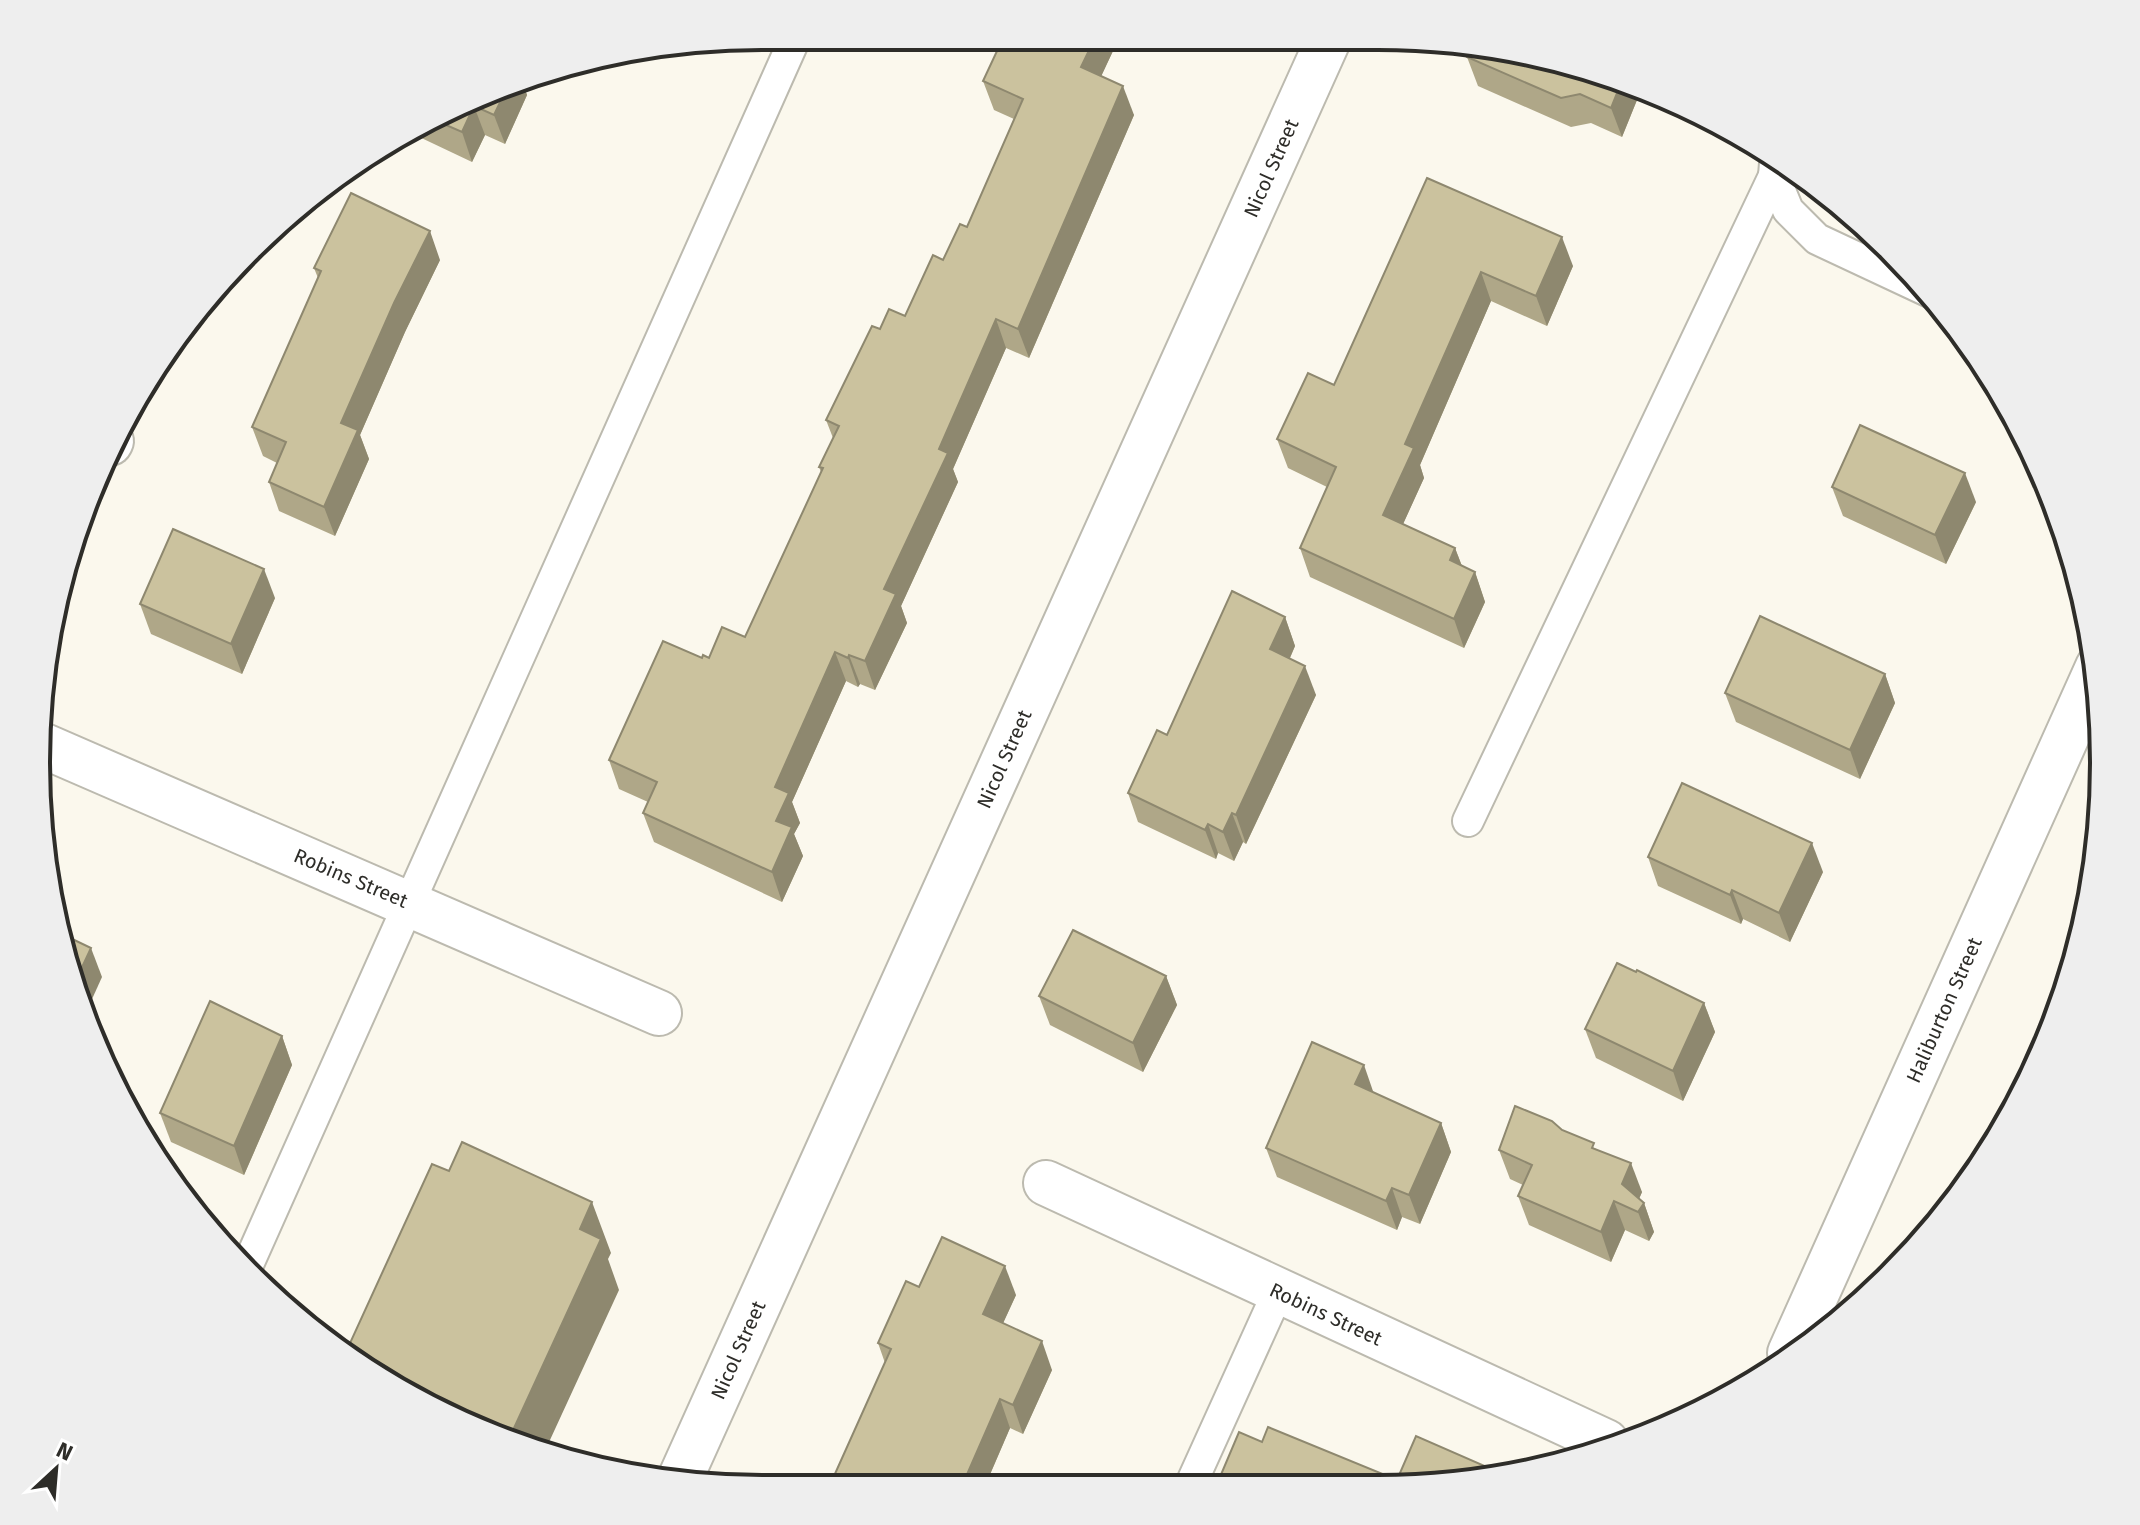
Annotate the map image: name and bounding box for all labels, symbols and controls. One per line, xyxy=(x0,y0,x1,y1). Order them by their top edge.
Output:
street label: Nicol Street xyxy=(1239,114,1304,221)
street label: Nicol Street xyxy=(972,705,1037,812)
street label: Robins Street xyxy=(290,843,412,913)
street label: Haliburton Street xyxy=(1901,933,1987,1087)
street label: Robins Street xyxy=(1266,1277,1387,1351)
street label: Nicol Street xyxy=(706,1296,771,1403)
north arrow xyxy=(16,1429,96,1509)
text: N xyxy=(52,1436,77,1467)

